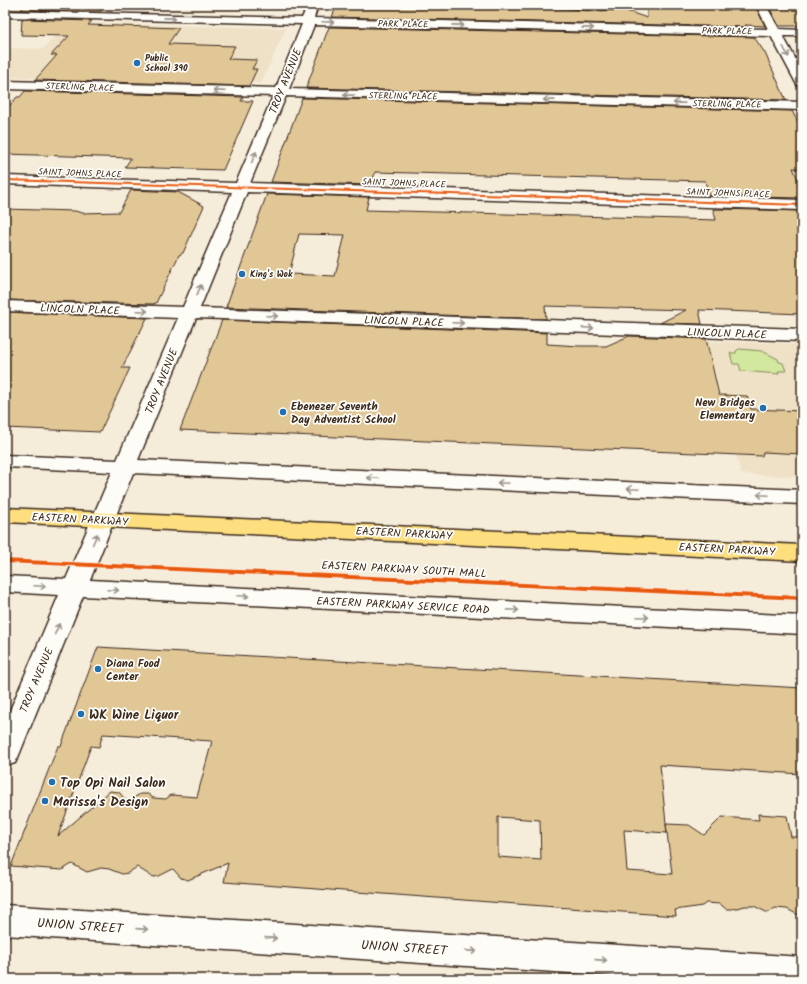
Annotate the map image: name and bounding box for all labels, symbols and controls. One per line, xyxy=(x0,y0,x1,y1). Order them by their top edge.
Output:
one-way arrow xyxy=(163,14,176,22)
street label: PARK PLACE xyxy=(378,17,429,32)
one-way arrow xyxy=(321,18,334,26)
one-way arrow xyxy=(451,21,464,29)
one-way arrow xyxy=(581,24,594,32)
street label: PARK PLACE xyxy=(702,24,753,39)
street label: TROY AVENUE xyxy=(265,45,307,117)
one-way arrow xyxy=(782,46,790,58)
place label: Public School 390 xyxy=(145,51,188,76)
marker: Public School 390 xyxy=(132,58,142,68)
street label: STERLING PLACE xyxy=(45,79,115,96)
one-way arrow xyxy=(213,87,226,95)
street label: STERLING PLACE xyxy=(368,88,438,105)
one-way arrow xyxy=(343,91,356,98)
one-way arrow xyxy=(543,96,556,103)
street label: STERLING PLACE xyxy=(692,96,762,113)
one-way arrow xyxy=(673,99,686,107)
one-way arrow xyxy=(251,151,258,163)
street label: SAINT JOHNS PLACE xyxy=(38,165,123,182)
street label: SAINT JOHNS PLACE xyxy=(362,175,447,192)
street label: SAINT JOHNS PLACE xyxy=(686,185,771,202)
place label: King's Wok xyxy=(250,267,293,282)
marker: King's Wok xyxy=(237,269,247,279)
one-way arrow xyxy=(195,284,203,296)
street label: LINCOLN PLACE xyxy=(40,300,121,320)
one-way arrow xyxy=(135,307,148,315)
one-way arrow xyxy=(265,312,278,320)
street label: LINCOLN PLACE xyxy=(364,312,445,332)
one-way arrow xyxy=(451,319,464,326)
one-way arrow xyxy=(581,324,594,331)
street label: LINCOLN PLACE xyxy=(687,324,768,344)
street label: TROY AVENUE xyxy=(141,345,183,417)
place label: New Bridges Elementary xyxy=(695,394,756,425)
place label: Ebenezer Seventh Day Adventist School xyxy=(291,398,396,429)
marker: New Bridges Elementary xyxy=(758,403,768,413)
marker: Ebenezer Seventh Day Adventist School xyxy=(278,407,288,417)
one-way arrow xyxy=(367,474,380,481)
one-way arrow xyxy=(497,480,510,487)
one-way arrow xyxy=(627,485,640,493)
one-way arrow xyxy=(757,491,770,499)
street label: EASTERN PARKWAY xyxy=(31,508,129,532)
street label: EASTERN PARKWAY xyxy=(355,522,453,546)
one-way arrow xyxy=(92,533,99,545)
street label: EASTERN PARKWAY xyxy=(678,538,776,562)
street label: EASTERN PARKWAY SOUTH MALL xyxy=(321,557,487,583)
one-way arrow xyxy=(33,582,46,590)
one-way arrow xyxy=(107,586,120,593)
street label: EASTERN PARKWAY SERVICE ROAD xyxy=(316,592,490,620)
one-way arrow xyxy=(236,593,249,600)
one-way arrow xyxy=(506,606,519,614)
one-way arrow xyxy=(636,613,649,620)
one-way arrow xyxy=(54,623,62,635)
street label: TROY AVENUE xyxy=(15,644,59,716)
place label: Diana Food Center xyxy=(106,655,161,686)
marker: Diana Food Center xyxy=(93,664,103,674)
place label: WK Wine Liquor xyxy=(89,705,180,726)
marker: WK Wine Liquor xyxy=(76,709,86,719)
place label: Top Opi Nail Salon xyxy=(60,773,166,794)
marker: Top Opi Nail Salon xyxy=(47,777,57,787)
place label: Marissa's Design xyxy=(53,792,148,813)
marker: Marissa's Design xyxy=(40,796,50,806)
street label: UNION STREET xyxy=(36,913,125,940)
one-way arrow xyxy=(135,925,148,933)
one-way arrow xyxy=(264,934,277,941)
street label: UNION STREET xyxy=(360,935,449,962)
one-way arrow xyxy=(464,948,477,955)
one-way arrow xyxy=(594,956,607,963)

